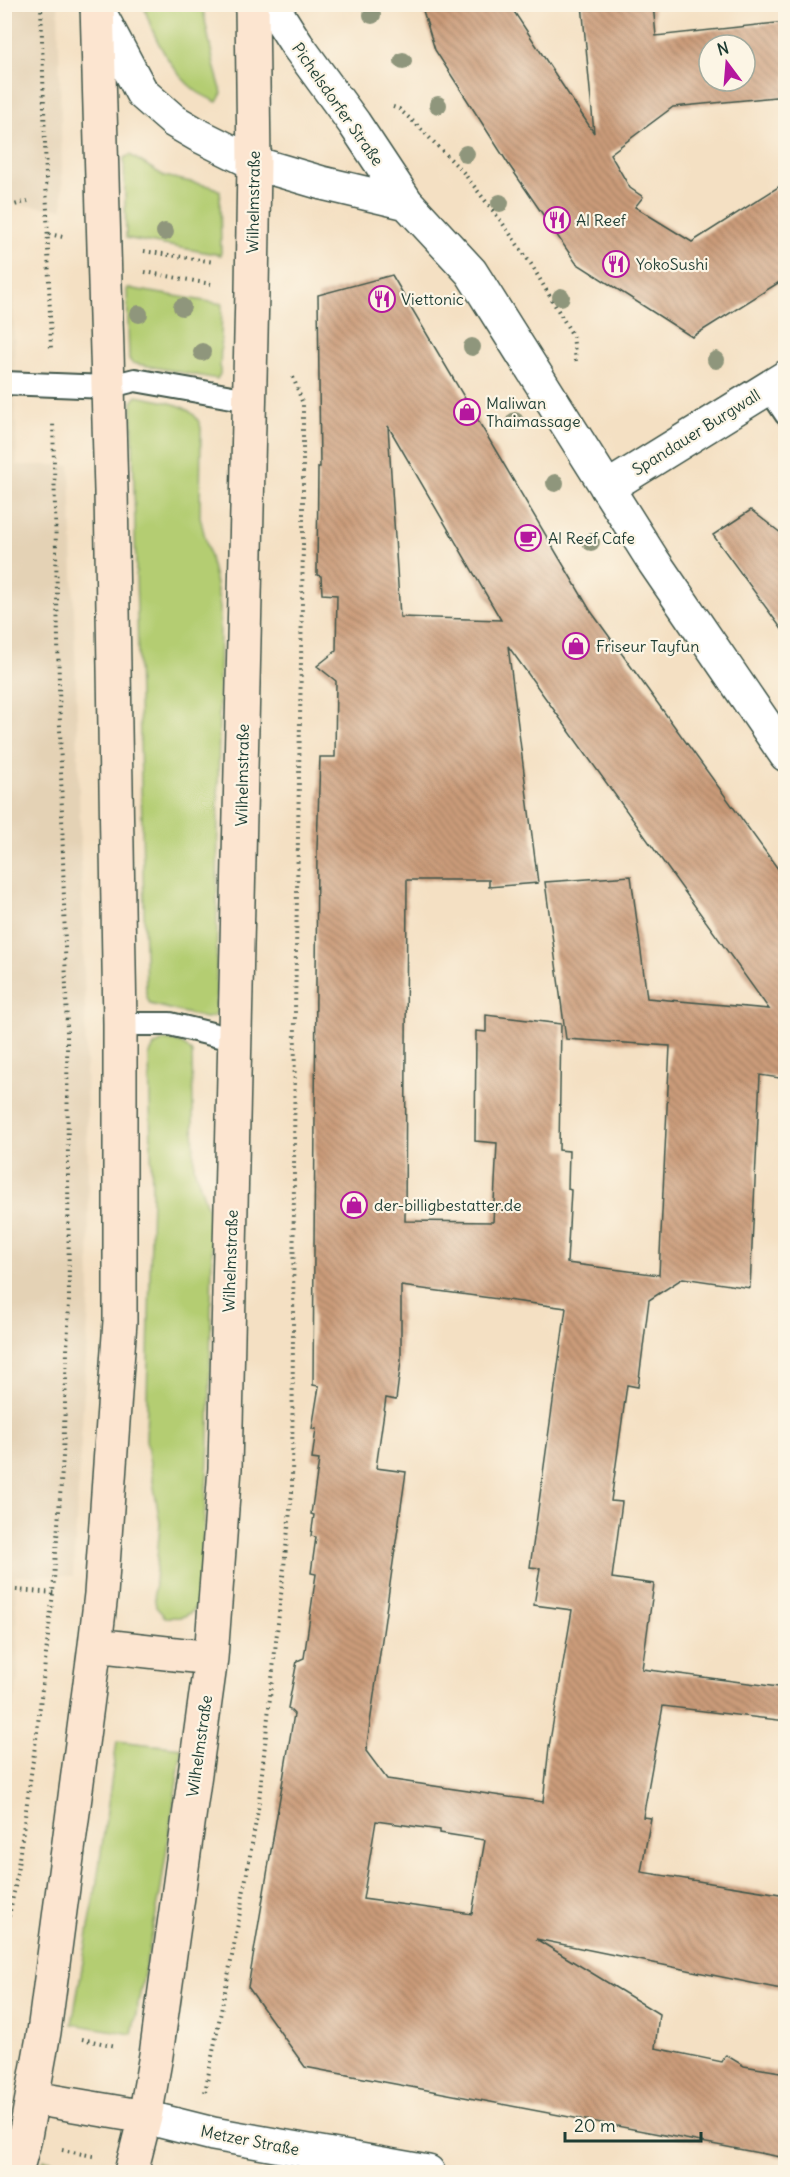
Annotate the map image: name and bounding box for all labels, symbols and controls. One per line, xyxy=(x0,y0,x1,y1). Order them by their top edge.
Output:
north arrow xyxy=(697,33,757,93)
text: N xyxy=(715,37,731,60)
street label: Pichelsdorfer Straße xyxy=(288,39,388,169)
street label: Wilhelmstraße xyxy=(242,150,264,254)
restaurant icon: Al Reef xyxy=(542,205,572,235)
place label: Al Reef xyxy=(576,210,627,230)
restaurant icon: YokoSushi xyxy=(601,249,631,279)
place label: YokoSushi xyxy=(636,254,708,274)
restaurant icon: Viettonic xyxy=(367,284,397,314)
place label: Viettonic xyxy=(401,289,464,309)
street label: Spandauer Burgwall xyxy=(628,385,764,479)
place label: Maliwan Thaimassage xyxy=(486,393,581,431)
shop icon: Maliwan Thaimassage xyxy=(452,397,482,427)
cafe icon: Al Reef Cafe xyxy=(513,523,543,553)
place label: Al Reef Cafe xyxy=(548,528,635,548)
shop icon: Friseur Tayfun xyxy=(561,631,591,661)
place label: Friseur Tayfun xyxy=(596,636,699,656)
street label: Wilhelmstraße xyxy=(231,723,253,827)
shop icon: der-billigbestatter.de xyxy=(339,1190,369,1220)
place label: der-billigbestatter.de xyxy=(374,1195,522,1215)
street label: Wilhelmstraße xyxy=(218,1209,242,1313)
street label: Wilhelmstraße xyxy=(182,1694,216,1798)
scale bar xyxy=(565,2105,702,2143)
text: 20 m xyxy=(574,2114,616,2137)
street label: Metzer Straße xyxy=(199,2121,301,2159)

